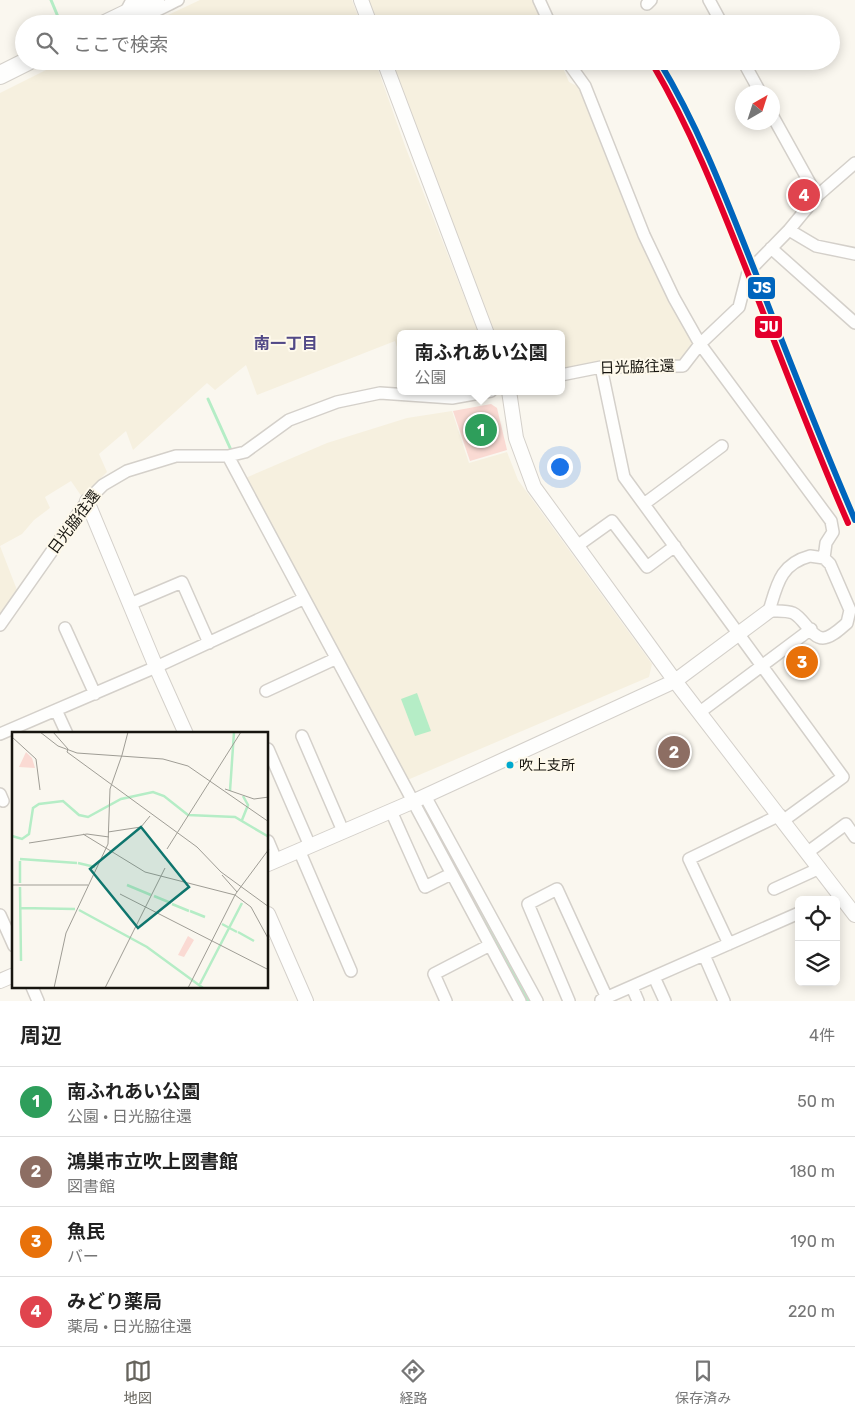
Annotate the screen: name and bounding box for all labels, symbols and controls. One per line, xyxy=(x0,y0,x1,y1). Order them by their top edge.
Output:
search box xyxy=(15,15,840,70)
icon: search xyxy=(33,29,61,57)
text: ここで検索 xyxy=(73,33,168,56)
north arrow xyxy=(735,85,780,130)
pin: 4 xyxy=(788,176,820,214)
line badge: JS xyxy=(747,276,776,300)
text: JS xyxy=(753,280,771,297)
line badge: JU xyxy=(754,315,783,339)
text: JU xyxy=(759,319,779,336)
popup xyxy=(397,330,565,395)
district label: 南一丁目 xyxy=(254,334,318,353)
text: 南ふれあい公園 xyxy=(414,341,548,364)
street label: 日光脇往還 xyxy=(599,357,675,377)
text: 公園 xyxy=(414,368,447,387)
pin: 1 xyxy=(465,411,497,449)
your location xyxy=(547,454,573,480)
street label: 日光脇往還 xyxy=(44,487,104,557)
pin: 3 xyxy=(786,643,818,681)
inset map xyxy=(12,732,269,988)
pin: 2 xyxy=(658,733,690,771)
place label: 吹上支所 xyxy=(519,757,575,774)
marker: 吹上支所 xyxy=(505,760,515,770)
map controls xyxy=(795,896,840,986)
button: locate xyxy=(795,896,840,941)
button: layers xyxy=(795,941,840,986)
text: 周辺 xyxy=(20,1023,62,1048)
text: 4件 xyxy=(809,1026,835,1045)
text: 南ふれあい公園 xyxy=(67,1080,200,1103)
text: 1 xyxy=(32,1092,40,1111)
text: 50 m xyxy=(797,1092,835,1111)
text: 公園 · 日光脇往還 xyxy=(67,1107,192,1126)
text: 鴻巣市立吹上図書館 xyxy=(67,1150,238,1173)
text: 2 xyxy=(31,1162,41,1181)
text: 180 m xyxy=(790,1162,835,1181)
text: 図書館 xyxy=(67,1177,115,1196)
text: 魚民 xyxy=(67,1220,105,1243)
text: 3 xyxy=(31,1232,41,1251)
text: 190 m xyxy=(790,1232,835,1251)
text: バー xyxy=(67,1247,99,1266)
text: みどり薬局 xyxy=(67,1290,162,1313)
text: 4 xyxy=(31,1302,41,1321)
text: 220 m xyxy=(788,1302,835,1321)
text: 薬局 · 日光脇往還 xyxy=(67,1317,192,1336)
tab: 地図 xyxy=(124,1357,152,1407)
tab: 経路 xyxy=(399,1357,427,1407)
tab: 保存済み xyxy=(675,1357,731,1407)

